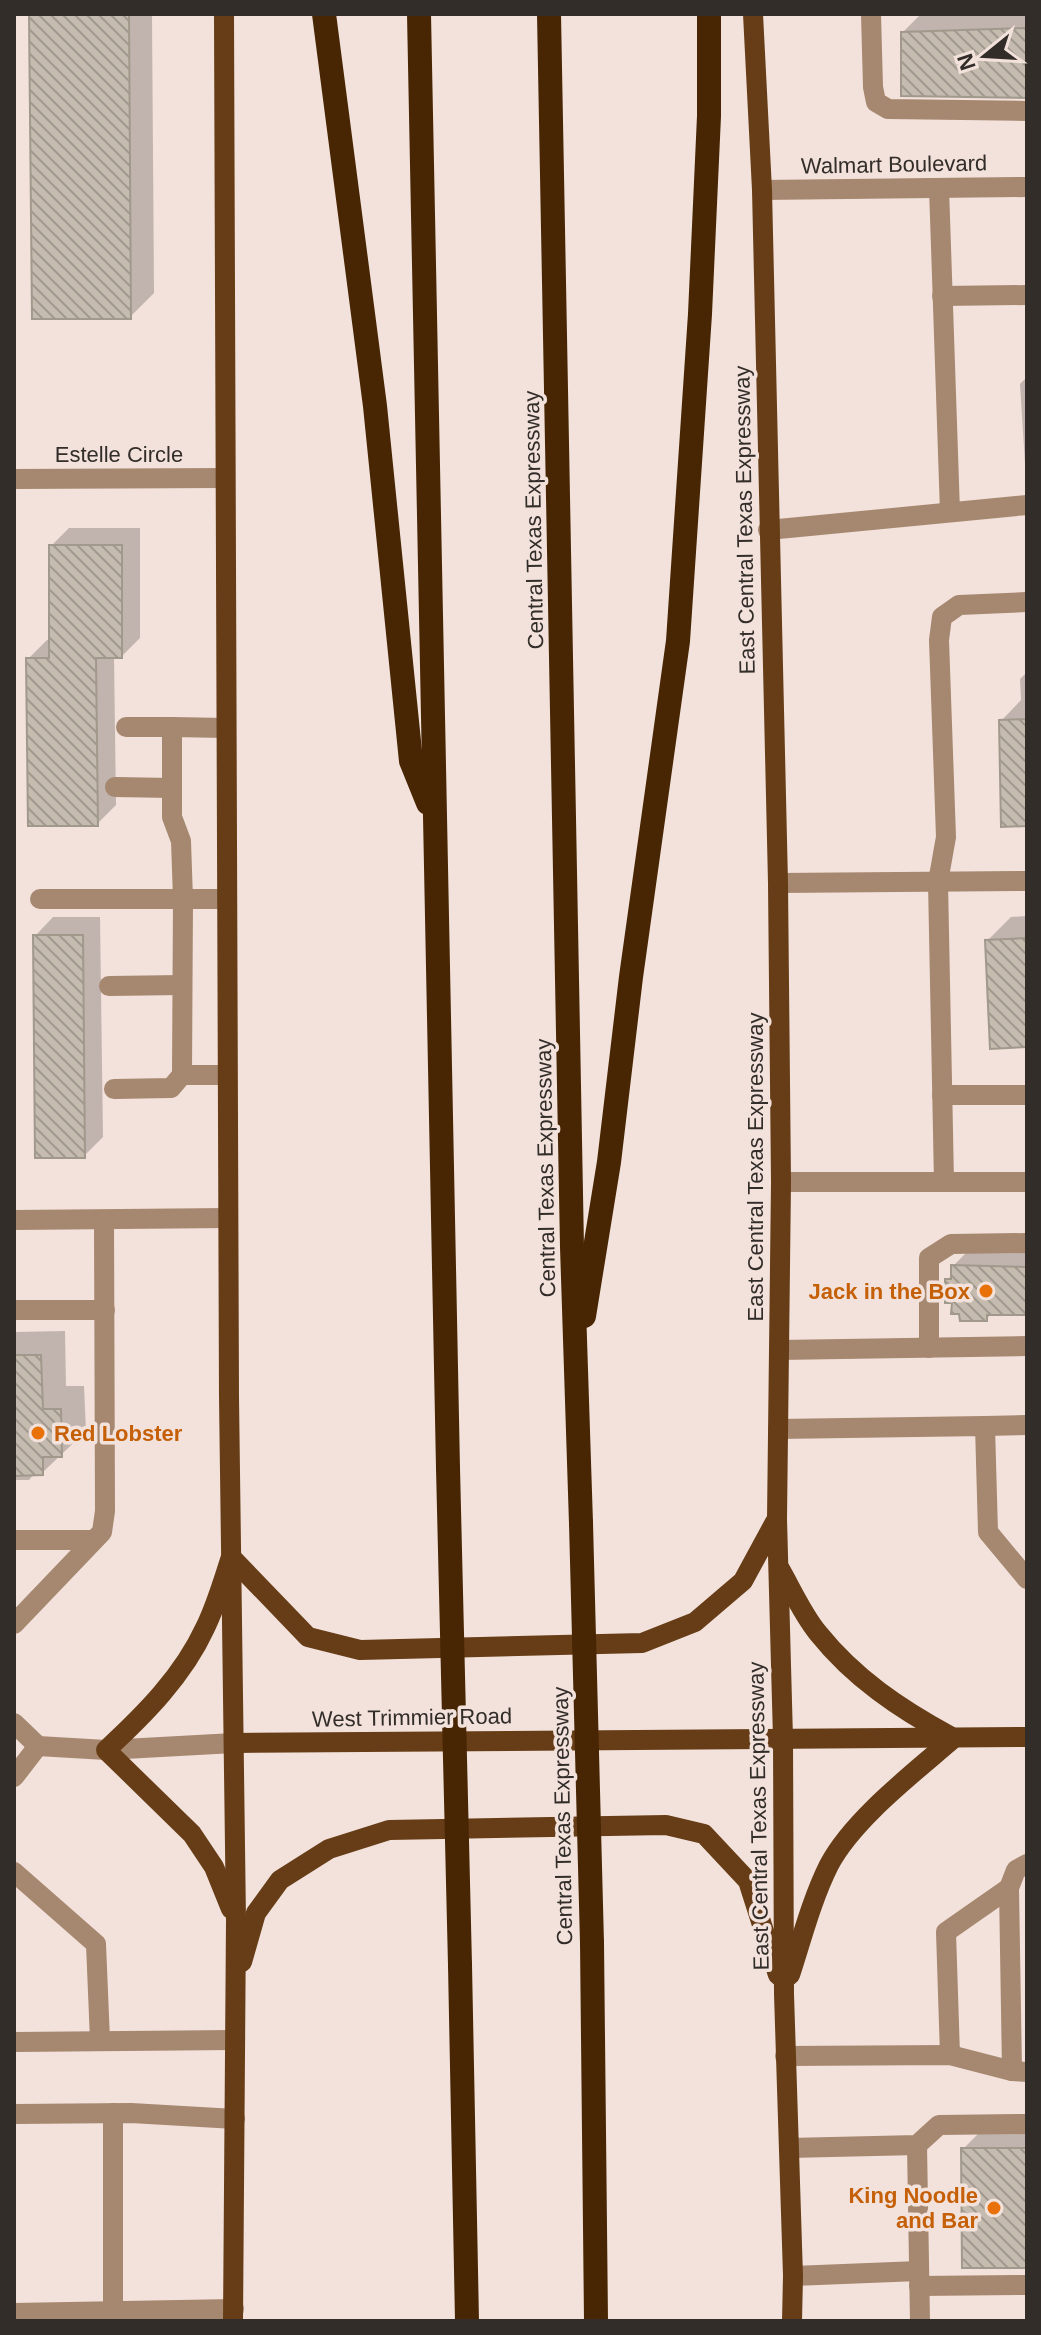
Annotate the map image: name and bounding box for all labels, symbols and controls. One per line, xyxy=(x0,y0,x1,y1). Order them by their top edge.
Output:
north arrow xyxy=(945,16,1025,96)
text: N xyxy=(952,51,981,73)
street label: Walmart Boulevard xyxy=(801,150,987,179)
street label: East Central Texas Expressway xyxy=(729,365,760,675)
street label: Central Texas Expressway xyxy=(519,390,548,650)
street label: Estelle Circle xyxy=(55,442,183,467)
street label: East Central Texas Expressway xyxy=(743,1013,768,1321)
street label: Central Texas Expressway xyxy=(531,1038,560,1298)
place label: Jack in the Box xyxy=(809,1279,971,1304)
marker: Jack in the Box xyxy=(977,1282,995,1300)
place label: Red Lobster xyxy=(54,1421,183,1446)
marker: Red Lobster xyxy=(29,1424,47,1442)
street label: East Central Texas Expressway xyxy=(743,1661,774,1971)
street label: Central Texas Expressway xyxy=(548,1686,577,1946)
street label: West Trimmier Road xyxy=(312,1703,512,1732)
place label: King Noodle and Bar xyxy=(848,2183,978,2233)
marker: King Noodle and Bar xyxy=(985,2199,1003,2217)

